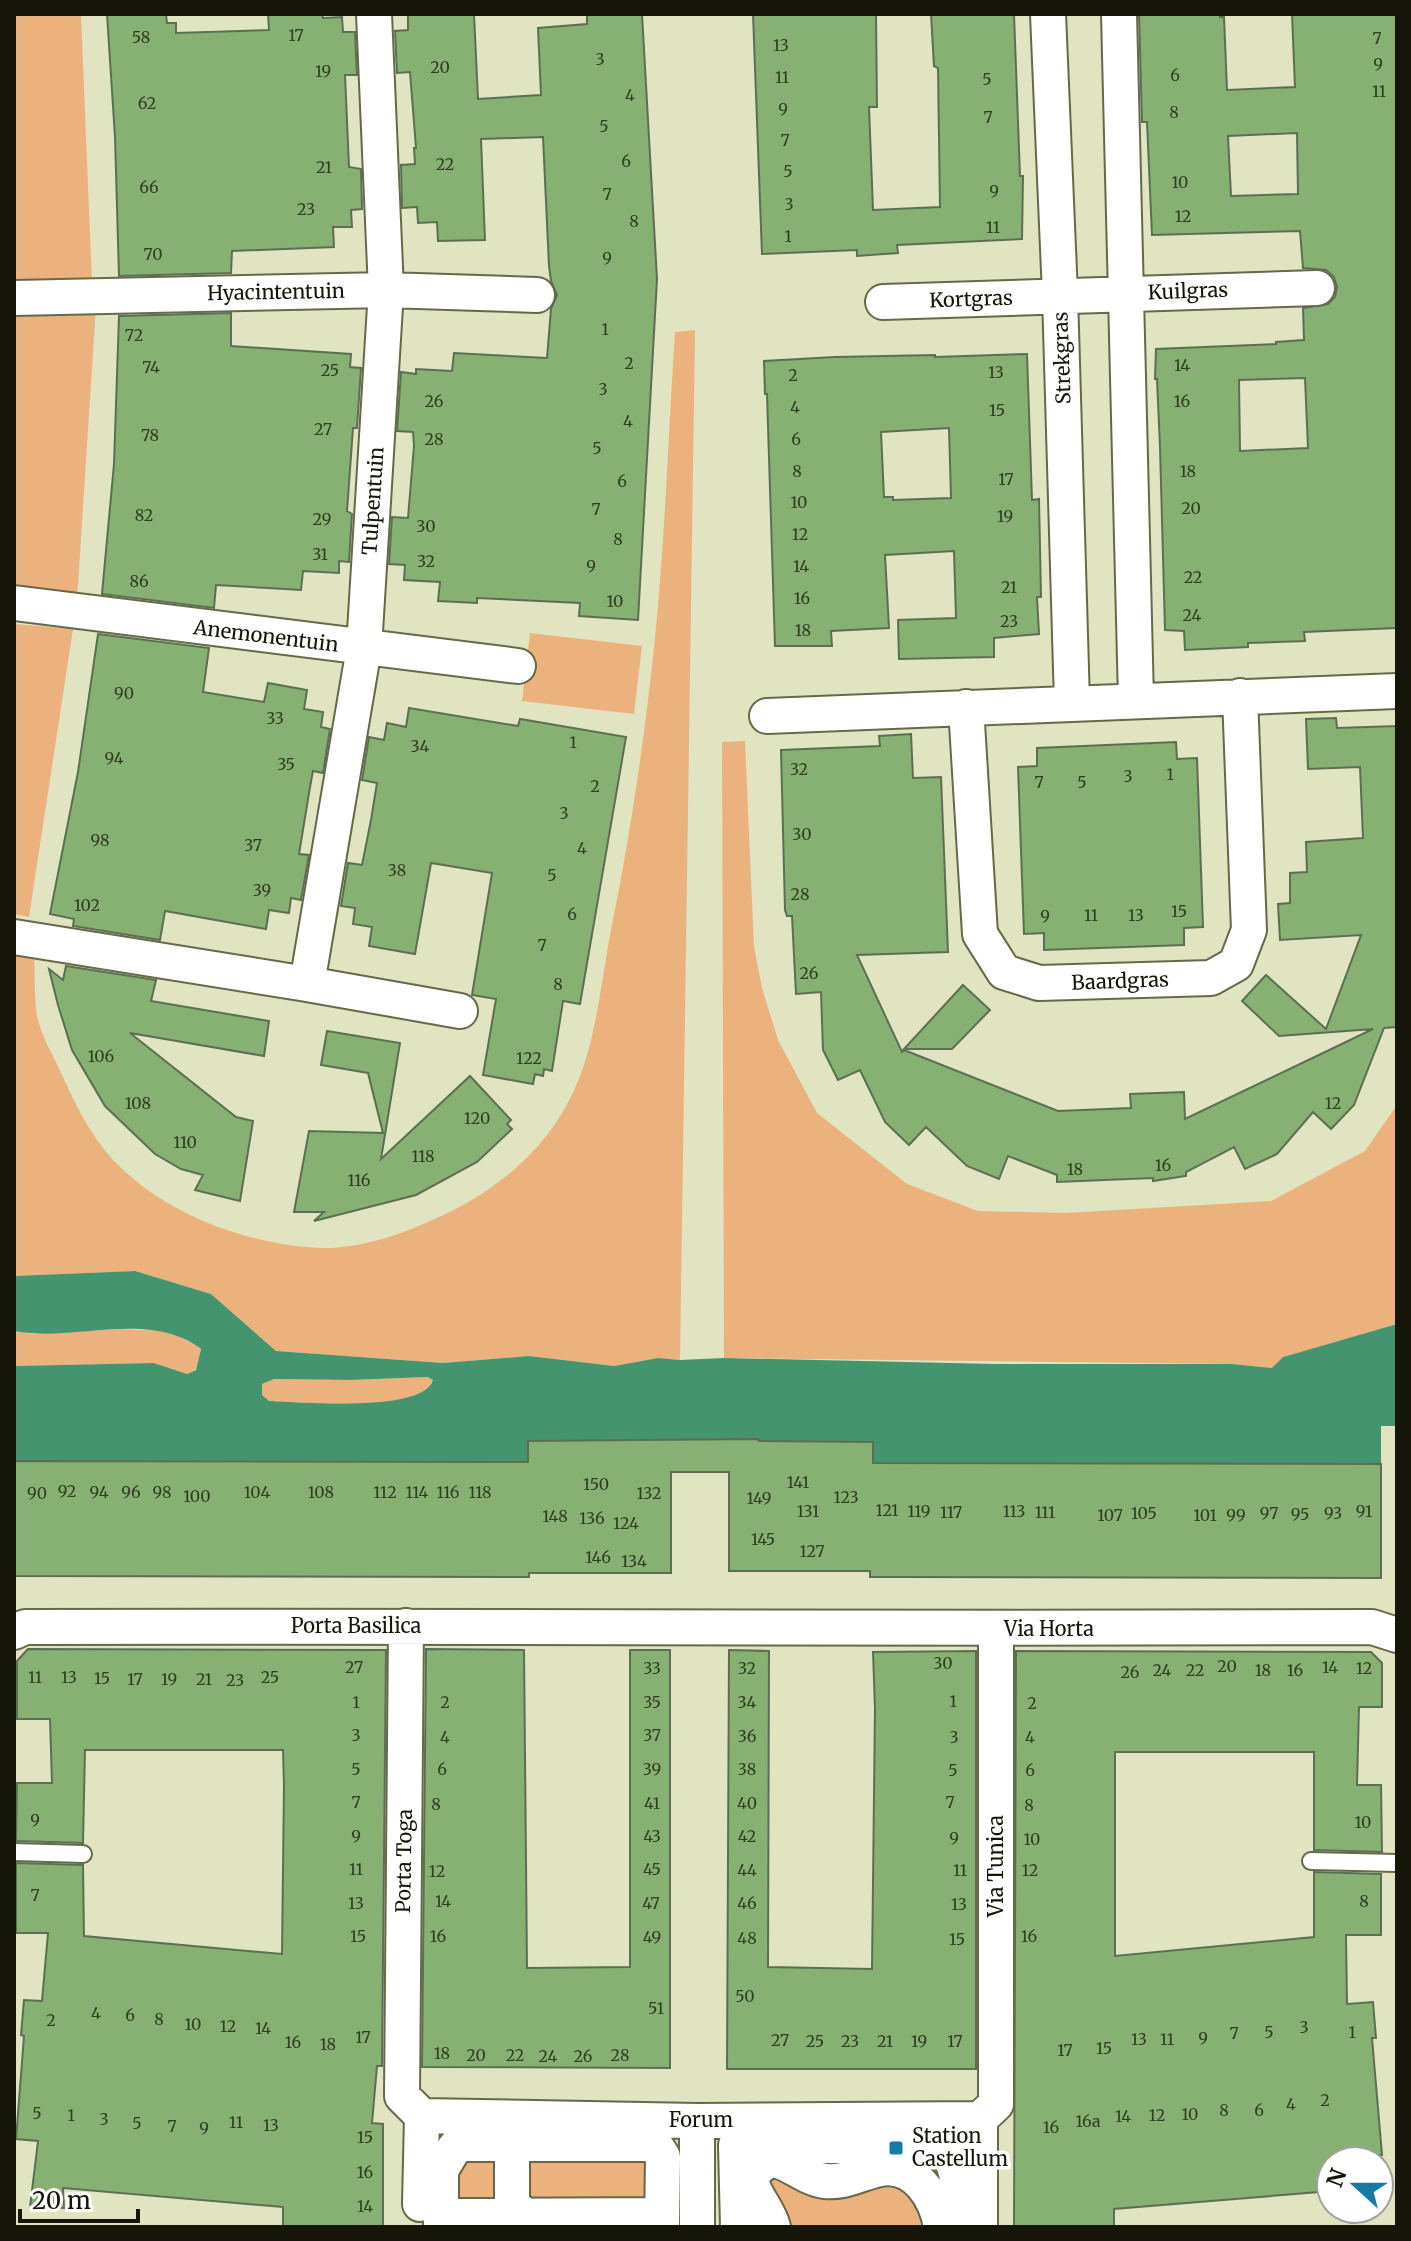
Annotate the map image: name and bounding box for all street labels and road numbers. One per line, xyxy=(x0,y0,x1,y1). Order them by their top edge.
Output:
street label: Kuilgras xyxy=(1147,277,1229,304)
street label: Hyacintentuin xyxy=(207,278,345,305)
street label: Kortgras xyxy=(929,285,1013,312)
street label: Strekgras xyxy=(1047,311,1076,405)
street label: Tulpentuin xyxy=(356,446,389,556)
street label: Anemonentuin xyxy=(191,614,340,657)
street label: Baardgras xyxy=(1071,966,1169,995)
street label: Porta Basilica xyxy=(291,1613,422,1638)
street label: Via Horta xyxy=(1003,1616,1094,1641)
street label: Porta Toga xyxy=(390,1808,417,1913)
street label: Via Tunica xyxy=(983,1815,1008,1918)
street label: Forum xyxy=(669,2107,733,2132)

